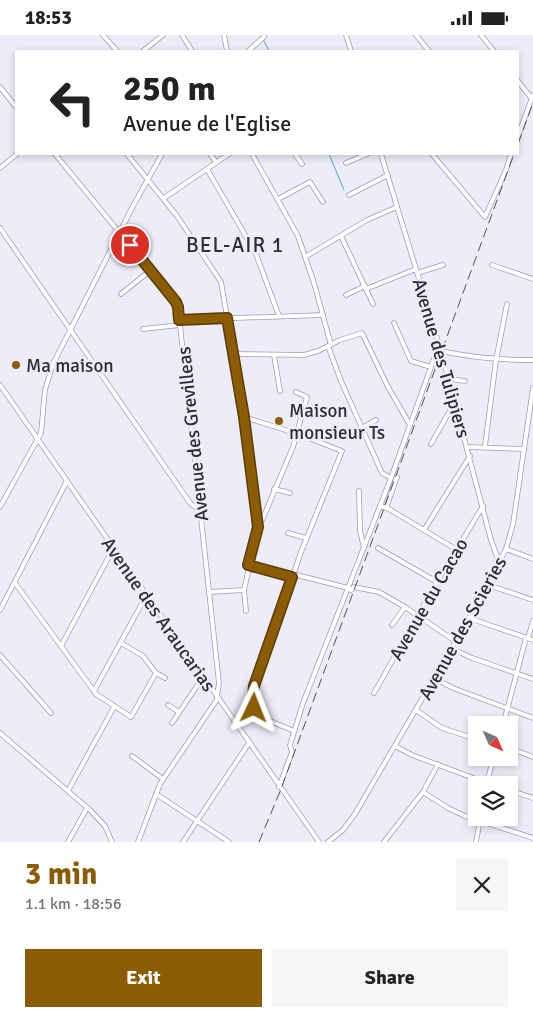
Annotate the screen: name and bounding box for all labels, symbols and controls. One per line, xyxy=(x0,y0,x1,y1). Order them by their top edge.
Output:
text: 18:53 xyxy=(25,6,72,30)
text: 250 m xyxy=(123,67,216,110)
icon: left xyxy=(40,70,105,135)
text: Avenue de l'Eglise xyxy=(123,110,291,137)
pin xyxy=(109,224,151,266)
icon: arrive xyxy=(116,231,144,259)
district label: BEL-AIR 1 xyxy=(186,232,284,258)
street label: Avenue des Tulipiers xyxy=(407,276,475,441)
street label: Avenue des Grevilleas xyxy=(172,345,214,522)
place label: Ma maison xyxy=(26,354,114,378)
marker: Ma maison xyxy=(10,359,22,371)
place label: Maison monsieur Ts xyxy=(289,399,385,445)
marker: Maison monsieur Ts xyxy=(273,415,285,427)
street label: Avenue des Araucarias xyxy=(96,533,221,696)
street label: Avenue du Cacao xyxy=(384,534,474,665)
street label: Avenue des Scieries xyxy=(414,553,512,704)
position arrow xyxy=(227,681,279,733)
north arrow xyxy=(468,716,518,766)
map controls xyxy=(468,716,518,826)
button: layers xyxy=(468,776,518,826)
text: 3 min xyxy=(25,856,97,893)
button: close xyxy=(456,859,508,911)
text: 1.1 km · 18:56 xyxy=(25,894,122,914)
button: Exit xyxy=(25,949,262,1007)
button: Share xyxy=(272,949,508,1007)

